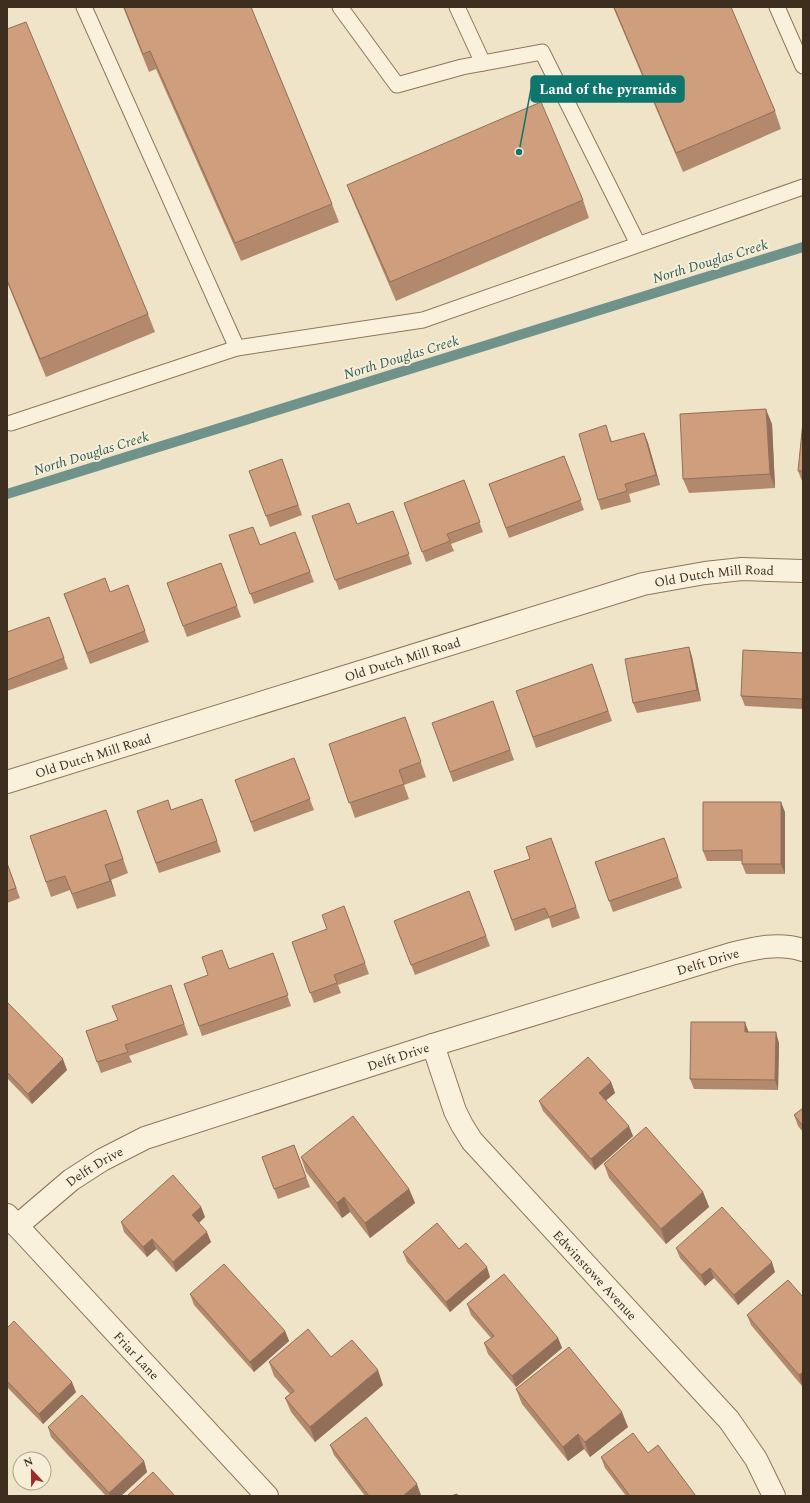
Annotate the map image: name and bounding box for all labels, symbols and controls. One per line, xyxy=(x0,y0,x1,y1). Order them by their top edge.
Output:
callout: Land of the pyramids xyxy=(531,76,684,102)
text: Land of the pyramids xyxy=(539,79,677,100)
water label: North Douglas Creek xyxy=(650,234,771,289)
water label: North Douglas Creek xyxy=(341,330,462,385)
water label: North Douglas Creek xyxy=(31,426,152,481)
street label: Old Dutch Mill Road xyxy=(653,560,774,593)
street label: Old Dutch Mill Road xyxy=(342,632,463,687)
street label: Old Dutch Mill Road xyxy=(33,729,154,784)
street label: Delft Drive xyxy=(674,943,741,981)
street label: Delft Drive xyxy=(365,1038,432,1077)
street label: Delft Drive xyxy=(61,1142,127,1192)
street label: Edwinstowe Avenue xyxy=(548,1226,641,1325)
street label: Friar Lane xyxy=(108,1327,164,1385)
north arrow xyxy=(12,1451,52,1491)
text: N xyxy=(21,1453,36,1472)

